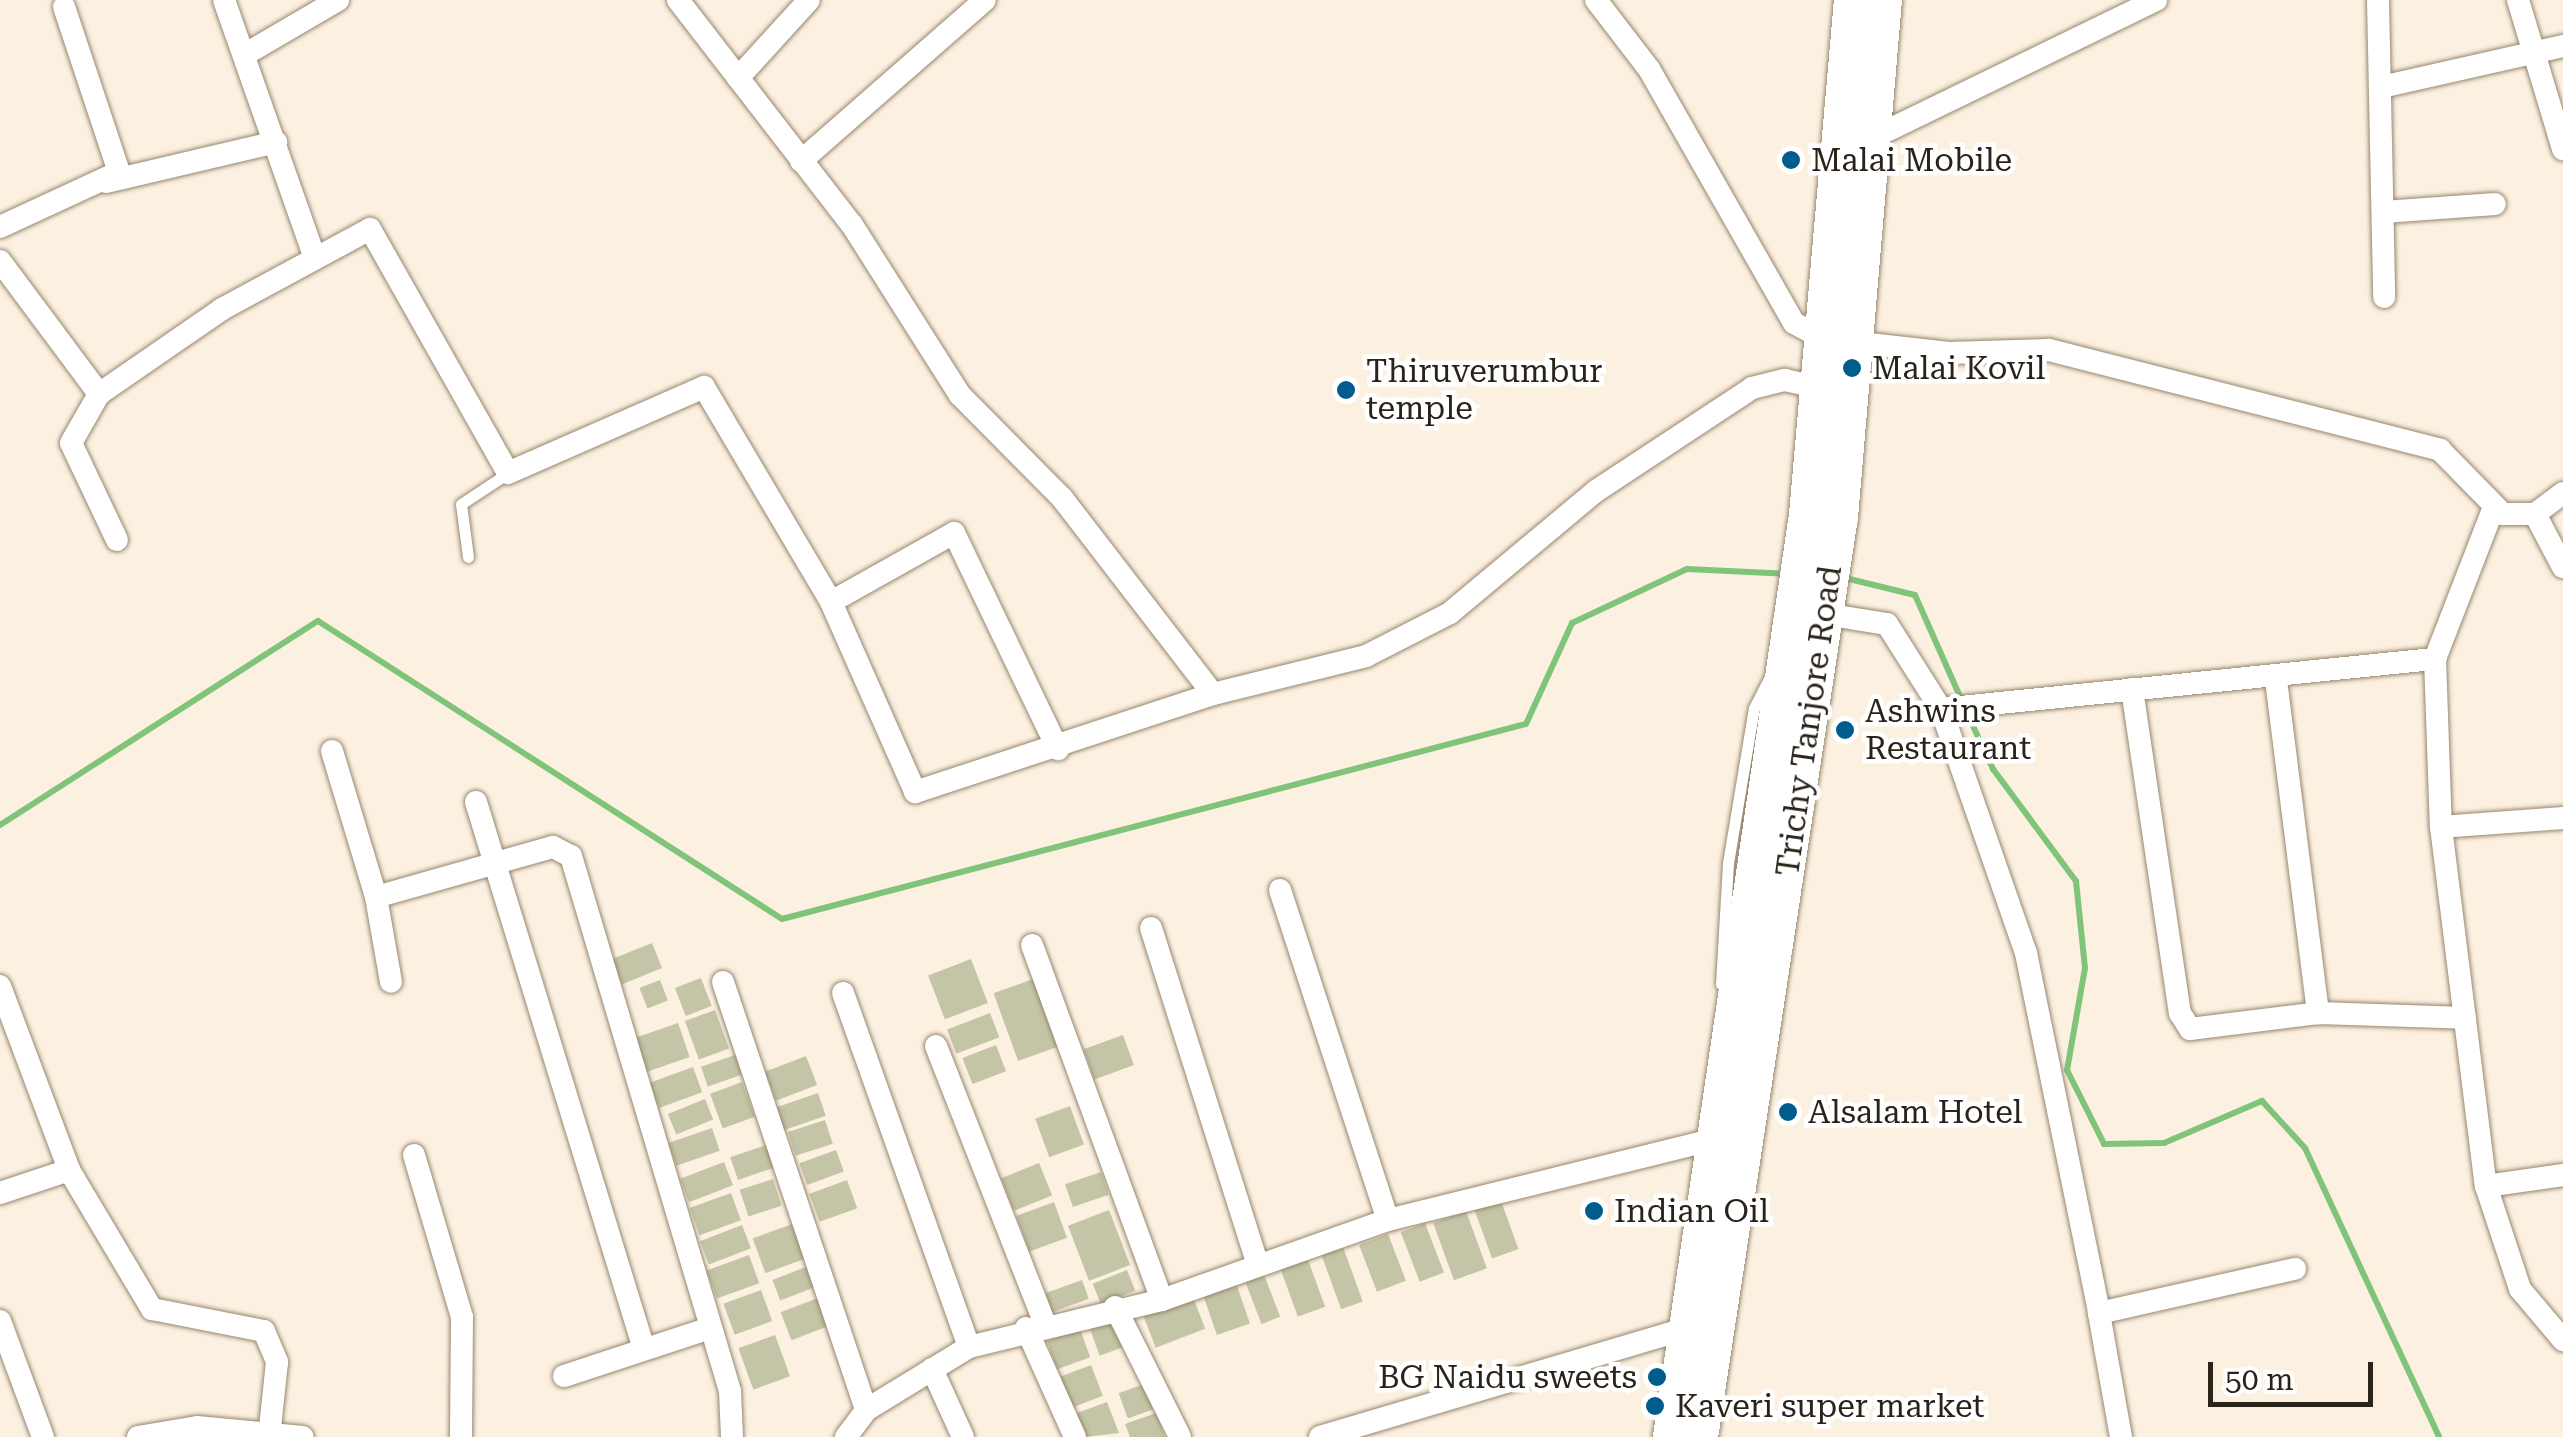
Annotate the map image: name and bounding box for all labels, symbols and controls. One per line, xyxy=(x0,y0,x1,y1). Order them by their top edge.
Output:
place label: Malai Mobile xyxy=(1811,141,2012,179)
marker: Malai Mobile xyxy=(1780,149,1802,171)
place label: Malai Kovil xyxy=(1872,349,2045,387)
place label: Thiruverumbur temple xyxy=(1366,353,1602,428)
marker: Malai Kovil xyxy=(1841,357,1863,379)
marker: Thiruverumbur temple xyxy=(1335,379,1357,401)
street label: Trichy Tanjore Road xyxy=(1768,563,1850,879)
place label: Ashwins Restaurant xyxy=(1865,693,2031,768)
marker: Ashwins Restaurant xyxy=(1834,719,1856,741)
place label: Alsalam Hotel xyxy=(1808,1093,2022,1131)
marker: Alsalam Hotel xyxy=(1777,1101,1799,1123)
place label: Indian Oil xyxy=(1614,1192,1769,1230)
marker: Indian Oil xyxy=(1583,1200,1605,1222)
scale bar xyxy=(2213,1342,2378,1404)
place label: BG Naidu sweets xyxy=(1378,1358,1637,1396)
text: 50 m xyxy=(2225,1362,2294,1397)
marker: BG Naidu sweets xyxy=(1646,1366,1668,1388)
place label: Kaveri super market xyxy=(1675,1387,1985,1425)
marker: Kaveri super market xyxy=(1644,1395,1666,1417)

